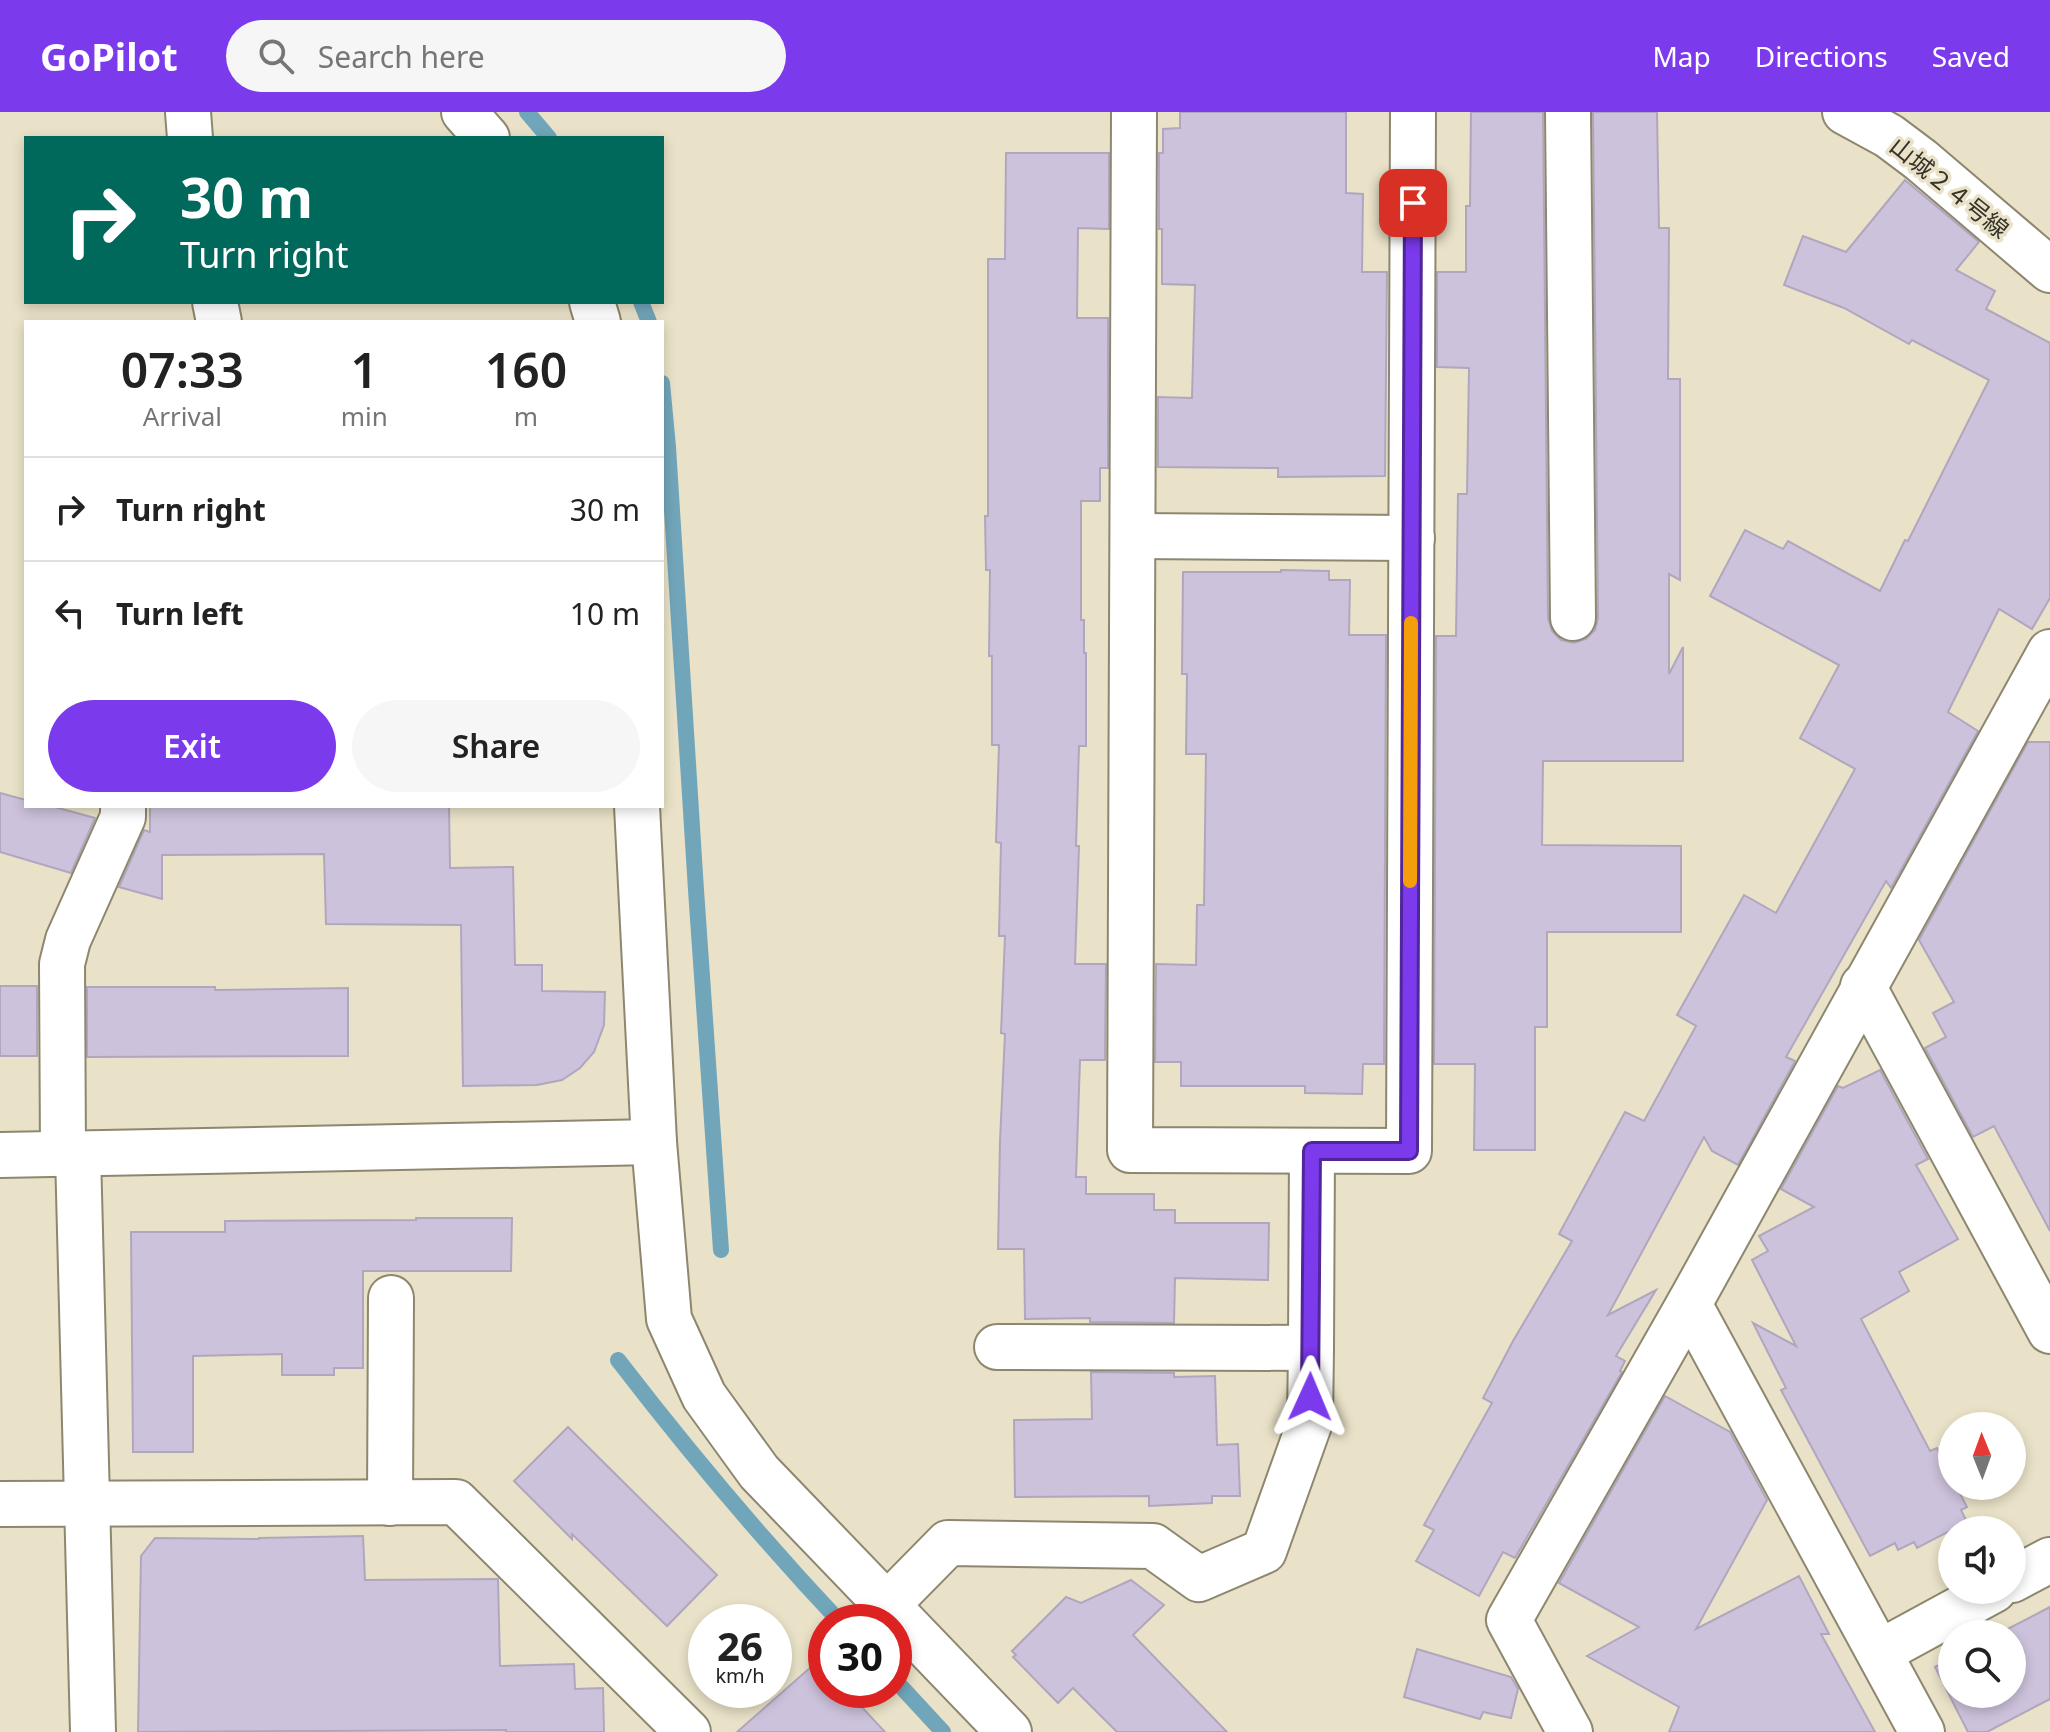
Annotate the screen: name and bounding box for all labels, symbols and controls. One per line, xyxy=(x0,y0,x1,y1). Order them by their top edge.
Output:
search box xyxy=(226,20,786,92)
text: GoPilot xyxy=(40,30,178,82)
icon: search xyxy=(254,34,298,78)
text: Search here xyxy=(318,36,485,77)
text: Map xyxy=(1652,37,1711,75)
text: Directions xyxy=(1755,37,1888,75)
text: Saved xyxy=(1932,37,2010,75)
street label: 山城２４号線 xyxy=(1884,129,2016,245)
text: 30 m xyxy=(180,158,313,234)
icon: right xyxy=(48,168,152,272)
pin xyxy=(1379,169,1447,237)
icon: arrive xyxy=(1391,181,1435,225)
text: Turn right xyxy=(180,230,348,279)
text: 07:33 xyxy=(121,337,244,402)
text: 1 xyxy=(351,337,378,402)
text: 160 xyxy=(485,337,567,402)
text: Arrival xyxy=(143,398,222,434)
text: min xyxy=(341,398,388,434)
text: m xyxy=(514,398,538,434)
icon: right xyxy=(48,487,92,531)
text: Turn right xyxy=(116,489,266,530)
text: 30 m xyxy=(570,489,640,530)
icon: left xyxy=(48,591,92,635)
text: Turn left xyxy=(116,593,244,634)
text: 10 m xyxy=(570,593,640,634)
button: Exit xyxy=(48,700,336,792)
button: Share xyxy=(352,700,640,792)
position arrow xyxy=(1268,1355,1352,1439)
north arrow xyxy=(1938,1412,2026,1500)
map controls xyxy=(1938,1412,2026,1708)
button: sound xyxy=(1938,1516,2026,1604)
speed limit sign: 30 xyxy=(808,1604,912,1708)
text: 26 xyxy=(717,1618,763,1673)
button: search xyxy=(1938,1620,2026,1708)
text: km/h xyxy=(715,1662,765,1689)

